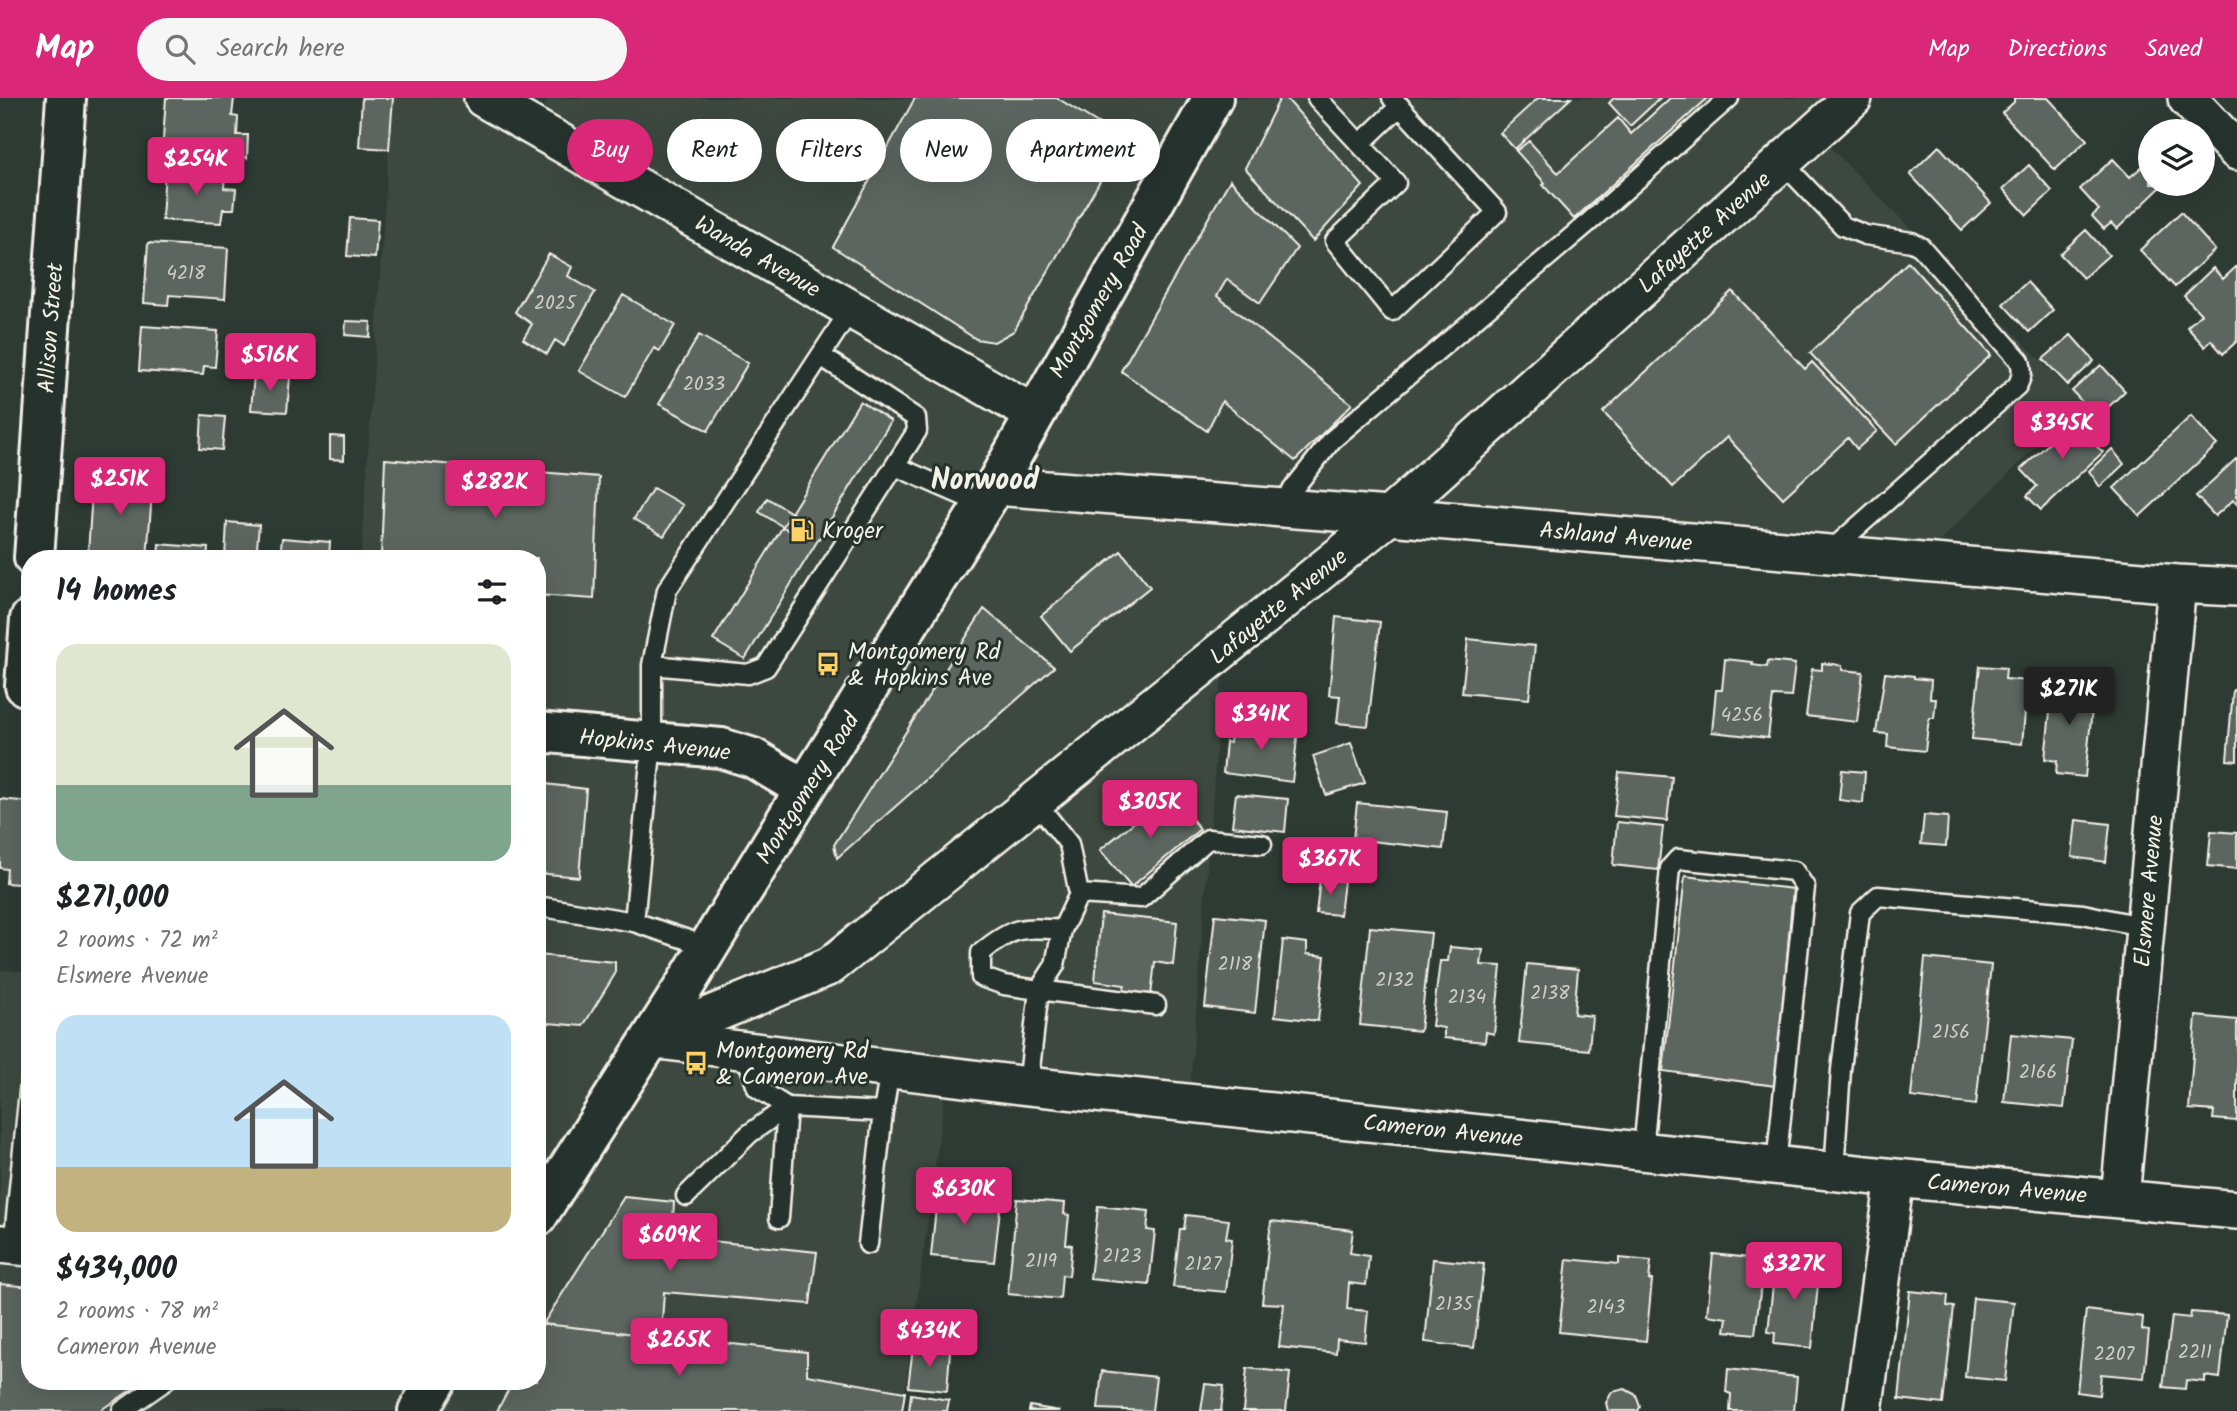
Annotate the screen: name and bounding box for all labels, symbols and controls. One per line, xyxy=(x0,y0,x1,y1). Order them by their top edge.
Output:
search box xyxy=(137,18,627,81)
text: Map xyxy=(35,23,95,76)
text: Search here xyxy=(217,28,345,70)
icon: search xyxy=(161,30,199,68)
text: Map xyxy=(1928,30,1970,69)
text: Directions xyxy=(2008,30,2107,69)
text: Saved xyxy=(2145,30,2202,69)
chip: Buy xyxy=(567,119,653,182)
chip: Rent xyxy=(667,119,762,182)
chip: Filters xyxy=(776,119,886,182)
chip: New xyxy=(900,119,992,182)
chip: Apartment xyxy=(1006,119,1160,182)
map controls xyxy=(2138,119,2215,196)
button: layers xyxy=(2138,119,2215,196)
pin: $254K xyxy=(147,138,245,197)
text: $254K xyxy=(163,142,229,178)
street label: Lafayette Avenue xyxy=(1630,164,1780,303)
street label: Wanda Avenue xyxy=(687,207,827,308)
street label: Montgomery Road xyxy=(1041,217,1159,386)
house number: 4218 xyxy=(167,259,206,289)
street label: Allison Street xyxy=(29,261,75,395)
house number: 2025 xyxy=(534,289,578,319)
pin: $516K xyxy=(221,334,319,393)
text: $516K xyxy=(241,338,299,374)
house number: 2033 xyxy=(683,370,725,400)
pin: $345K xyxy=(2013,402,2111,461)
text: $345K xyxy=(2030,406,2094,442)
district label: Norwood xyxy=(931,457,1040,505)
pin: $251K xyxy=(71,458,169,517)
pin: $282K xyxy=(446,460,544,520)
text: $251K xyxy=(90,462,150,498)
text: $282K xyxy=(461,465,529,501)
street label: Ashland Avenue xyxy=(1538,513,1694,563)
place label: Kroger xyxy=(822,514,884,550)
fuel station icon: Kroger xyxy=(788,516,816,544)
street label: Lafayette Avenue xyxy=(1202,540,1356,675)
text: 14 homes xyxy=(56,568,177,616)
icon: filters xyxy=(473,573,511,611)
place label: Montgomery Rd & Hopkins Ave xyxy=(848,635,1001,697)
bus stop icon: Montgomery Rd & Hopkins Ave xyxy=(814,650,842,678)
pin: $271K xyxy=(2020,668,2118,727)
text: $271K xyxy=(2040,672,2098,708)
icon: home xyxy=(221,690,347,816)
pin: $341K xyxy=(1212,692,1310,752)
text: $341K xyxy=(1231,697,1291,733)
house number: 4256 xyxy=(1721,701,1763,731)
street label: Montgomery Road xyxy=(747,706,870,872)
street label: Hopkins Avenue xyxy=(577,720,732,772)
pin: $305K xyxy=(1101,780,1199,840)
text: $305K xyxy=(1118,785,1182,821)
street label: Elsmere Avenue xyxy=(2125,814,2175,969)
pin: $367K xyxy=(1281,838,1379,897)
text: $367K xyxy=(1298,842,1362,878)
text: $271,000 xyxy=(56,875,169,923)
text: 2 rooms · 72 m² xyxy=(56,923,218,959)
house number: 2118 xyxy=(1218,950,1253,980)
text: Elsmere Avenue xyxy=(56,959,208,995)
house number: 2132 xyxy=(1376,966,1414,996)
house number: 2138 xyxy=(1530,979,1570,1009)
house number: 2134 xyxy=(1448,983,1486,1013)
house number: 2156 xyxy=(1932,1018,1970,1048)
place label: Montgomery Rd & Cameron Ave xyxy=(716,1034,869,1096)
bus stop icon: Montgomery Rd & Cameron Ave xyxy=(682,1049,710,1077)
house number: 2166 xyxy=(2019,1058,2057,1088)
icon: home xyxy=(221,1061,347,1187)
street label: Cameron Avenue xyxy=(1361,1106,1524,1158)
street label: Cameron Avenue xyxy=(1925,1165,2088,1215)
pin: $630K xyxy=(915,1168,1013,1227)
text: $630K xyxy=(932,1172,996,1208)
pin: $609K xyxy=(621,1214,719,1273)
text: $609K xyxy=(638,1218,702,1254)
house number: 2123 xyxy=(1103,1242,1142,1272)
pin: $327K xyxy=(1745,1242,1843,1302)
text: $434,000 xyxy=(56,1246,177,1294)
house number: 2119 xyxy=(1025,1247,1057,1277)
text: $327K xyxy=(1762,1247,1826,1283)
house number: 2127 xyxy=(1185,1250,1223,1280)
house number: 2135 xyxy=(1435,1290,1475,1320)
house number: 2143 xyxy=(1587,1293,1625,1323)
text: 2 rooms · 78 m² xyxy=(56,1294,218,1330)
pin: $434K xyxy=(880,1310,978,1369)
text: $434K xyxy=(896,1314,962,1350)
pin: $265K xyxy=(630,1318,728,1378)
text: $265K xyxy=(647,1323,711,1359)
text: Cameron Avenue xyxy=(56,1330,216,1366)
house number: 2211 xyxy=(2178,1338,2212,1368)
house number: 2207 xyxy=(2094,1340,2135,1370)

